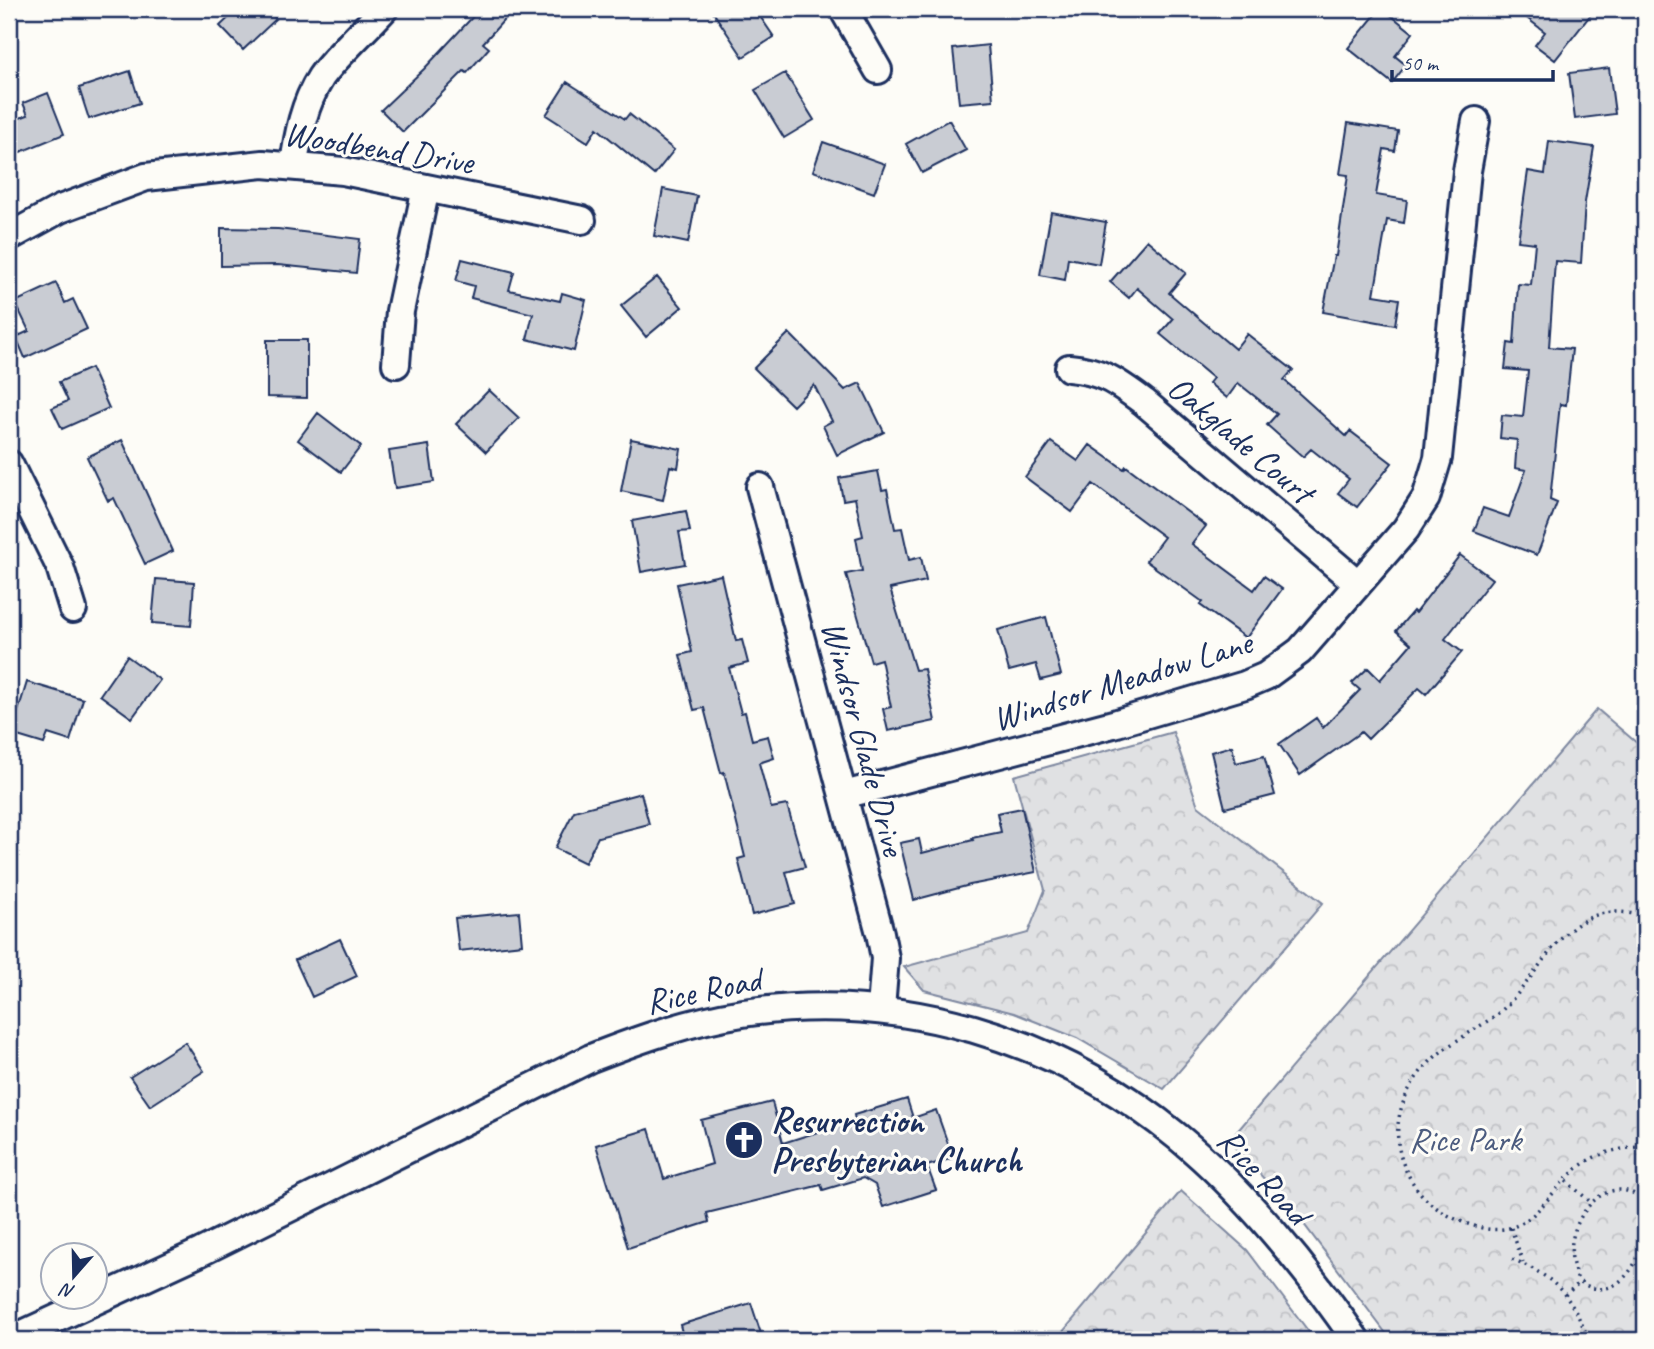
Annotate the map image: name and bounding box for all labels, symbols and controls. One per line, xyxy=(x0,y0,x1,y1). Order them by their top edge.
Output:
scale bar xyxy=(1392,38,1552,82)
text: 50 m xyxy=(1402,50,1440,76)
street label: Woodbend Drive xyxy=(281,110,479,185)
street label: Oakglade Court xyxy=(1158,365,1326,516)
street label: Windsor Glade Drive xyxy=(811,616,917,863)
street label: Windsor Meadow Lane xyxy=(987,619,1260,741)
street label: Rice Road xyxy=(641,955,770,1025)
place label: Resurrection Presbyterian Church xyxy=(771,1098,1023,1183)
park label: Rice Park xyxy=(1409,1117,1523,1162)
street label: Rice Road xyxy=(1207,1118,1323,1238)
church icon: Resurrection Presbyterian Church xyxy=(723,1119,765,1161)
north arrow xyxy=(38,1240,108,1310)
text: N xyxy=(56,1277,78,1304)

